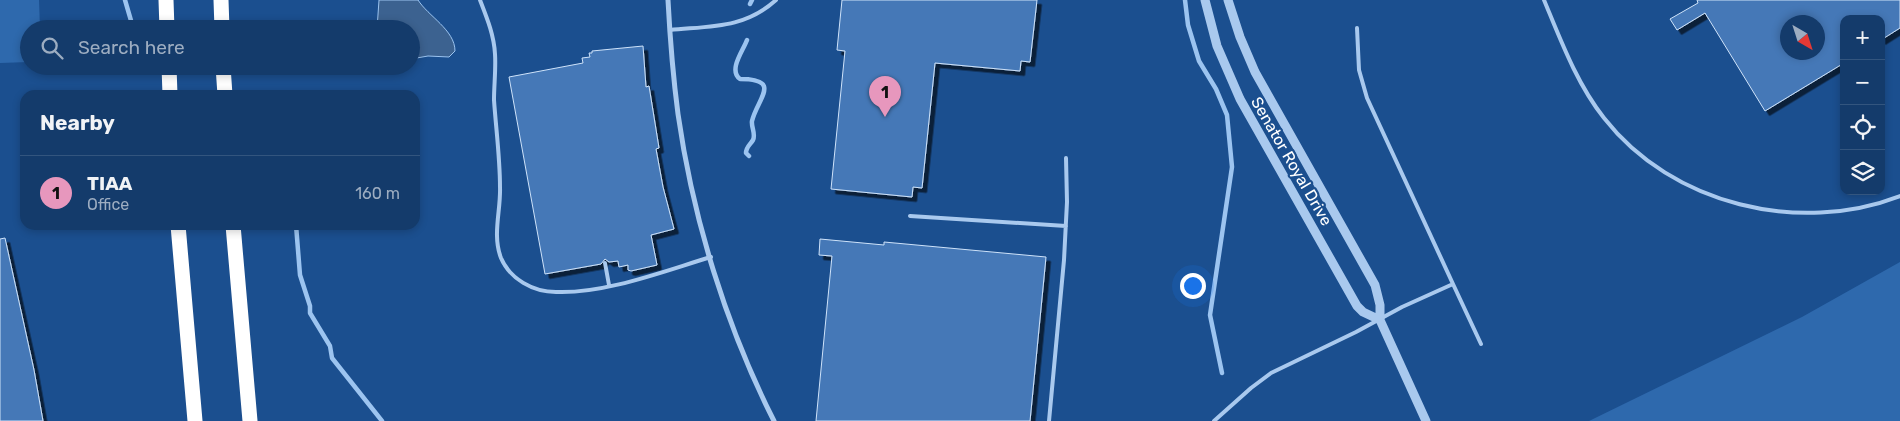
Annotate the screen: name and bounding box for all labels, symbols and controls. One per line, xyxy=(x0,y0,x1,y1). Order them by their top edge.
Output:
north arrow xyxy=(1780,15,1825,60)
map controls xyxy=(1840,15,1885,195)
button: + xyxy=(1840,15,1885,60)
search box xyxy=(20,20,420,75)
icon: search xyxy=(38,34,66,62)
text: Search here xyxy=(78,36,185,59)
button: − xyxy=(1840,60,1885,105)
pin: 1 xyxy=(869,76,901,117)
street label: Senator Royal Drive xyxy=(1247,94,1336,229)
button: locate xyxy=(1840,105,1885,150)
text: Nearby xyxy=(40,110,115,135)
button: layers xyxy=(1840,150,1885,195)
text: TIAA xyxy=(87,172,132,195)
text: 1 xyxy=(52,184,60,203)
text: 160 m xyxy=(355,184,400,203)
text: Office xyxy=(87,195,129,214)
your location xyxy=(1180,273,1206,299)

